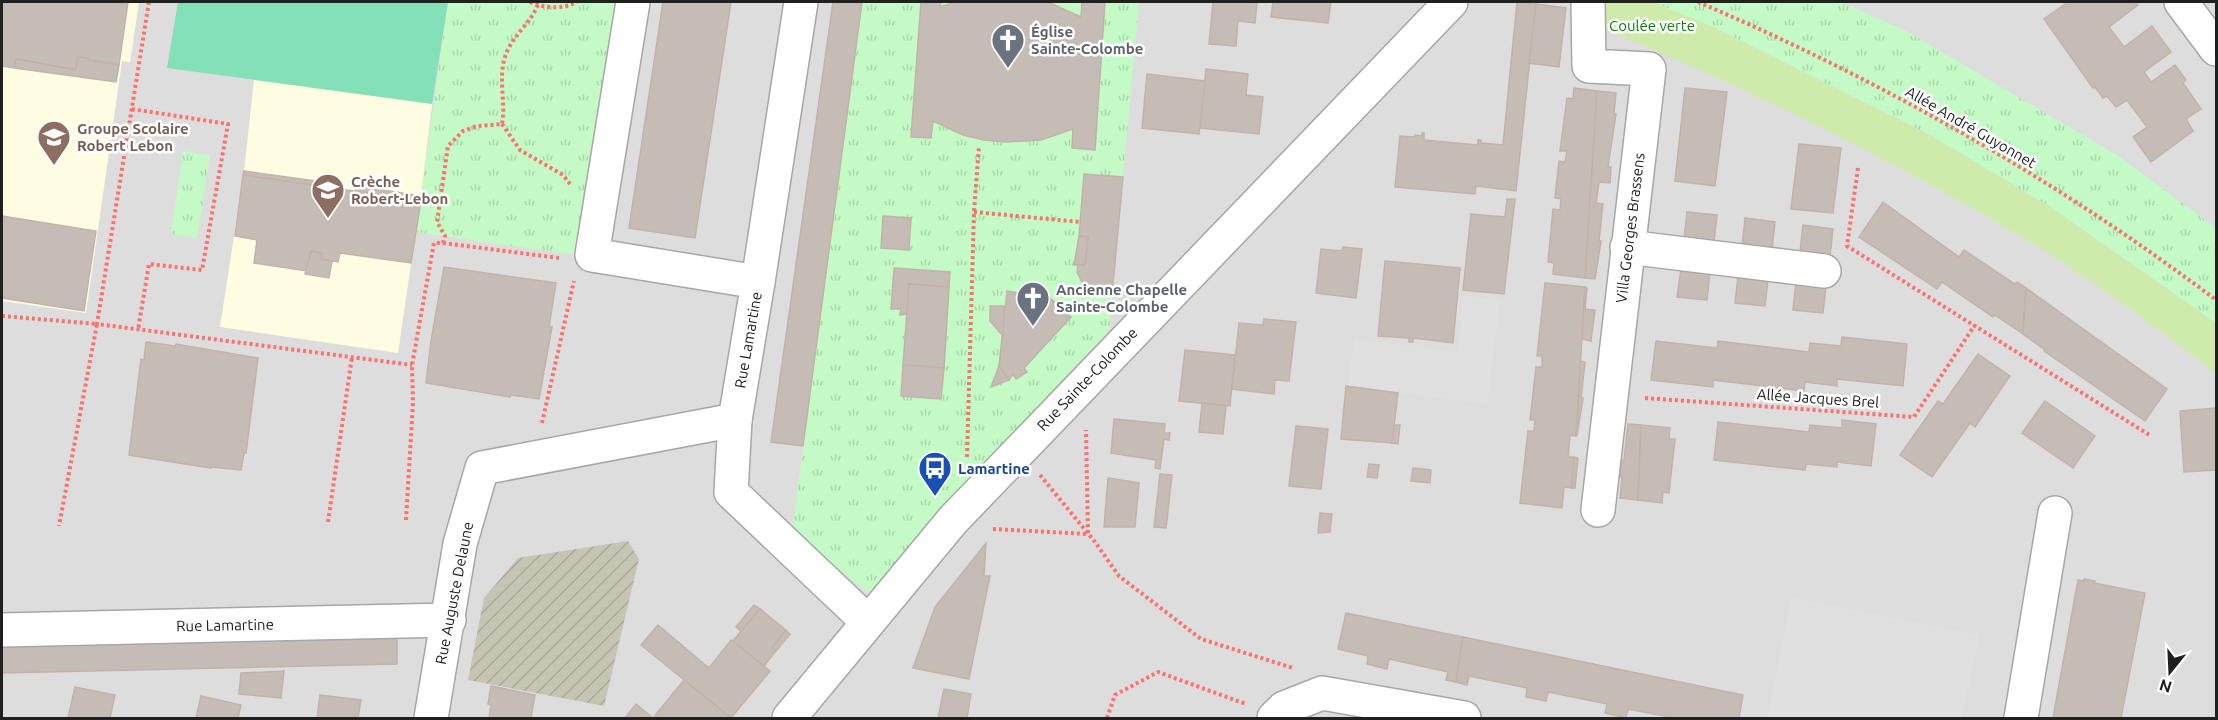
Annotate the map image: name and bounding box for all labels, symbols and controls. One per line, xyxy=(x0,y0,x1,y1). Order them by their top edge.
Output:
park label: Coulée verte xyxy=(1609,17,1695,34)
church icon: Église Sainte-Colombe xyxy=(990,22,1026,69)
place label: Église Sainte-Colombe xyxy=(1031,23,1143,57)
street label: Allée André Guyonnet xyxy=(1903,83,2039,171)
school or university icon: Groupe Scolaire Robert Lebon xyxy=(36,119,72,166)
place label: Groupe Scolaire Robert Lebon xyxy=(77,120,189,154)
street label: Villa Georges Brassens xyxy=(1612,152,1648,304)
school or university icon: Crèche Robert-Lebon xyxy=(310,172,346,219)
place label: Crèche Robert-Lebon xyxy=(351,173,448,207)
church icon: Ancienne Chapelle Sainte-Colombe xyxy=(1015,280,1051,327)
place label: Ancienne Chapelle Sainte-Colombe xyxy=(1056,281,1187,315)
street label: Rue Lamartine xyxy=(731,290,765,390)
street label: Rue Sainte-Colombe xyxy=(1033,324,1141,434)
street label: Allée Jacques Brel xyxy=(1756,385,1880,411)
bus stop icon: Lamartine xyxy=(917,450,953,497)
place label: Lamartine xyxy=(958,460,1030,477)
street label: Rue Auguste Delaune xyxy=(432,520,476,666)
street label: Rue Lamartine xyxy=(176,616,274,634)
north arrow xyxy=(2140,642,2200,702)
text: N xyxy=(2157,676,2174,697)

